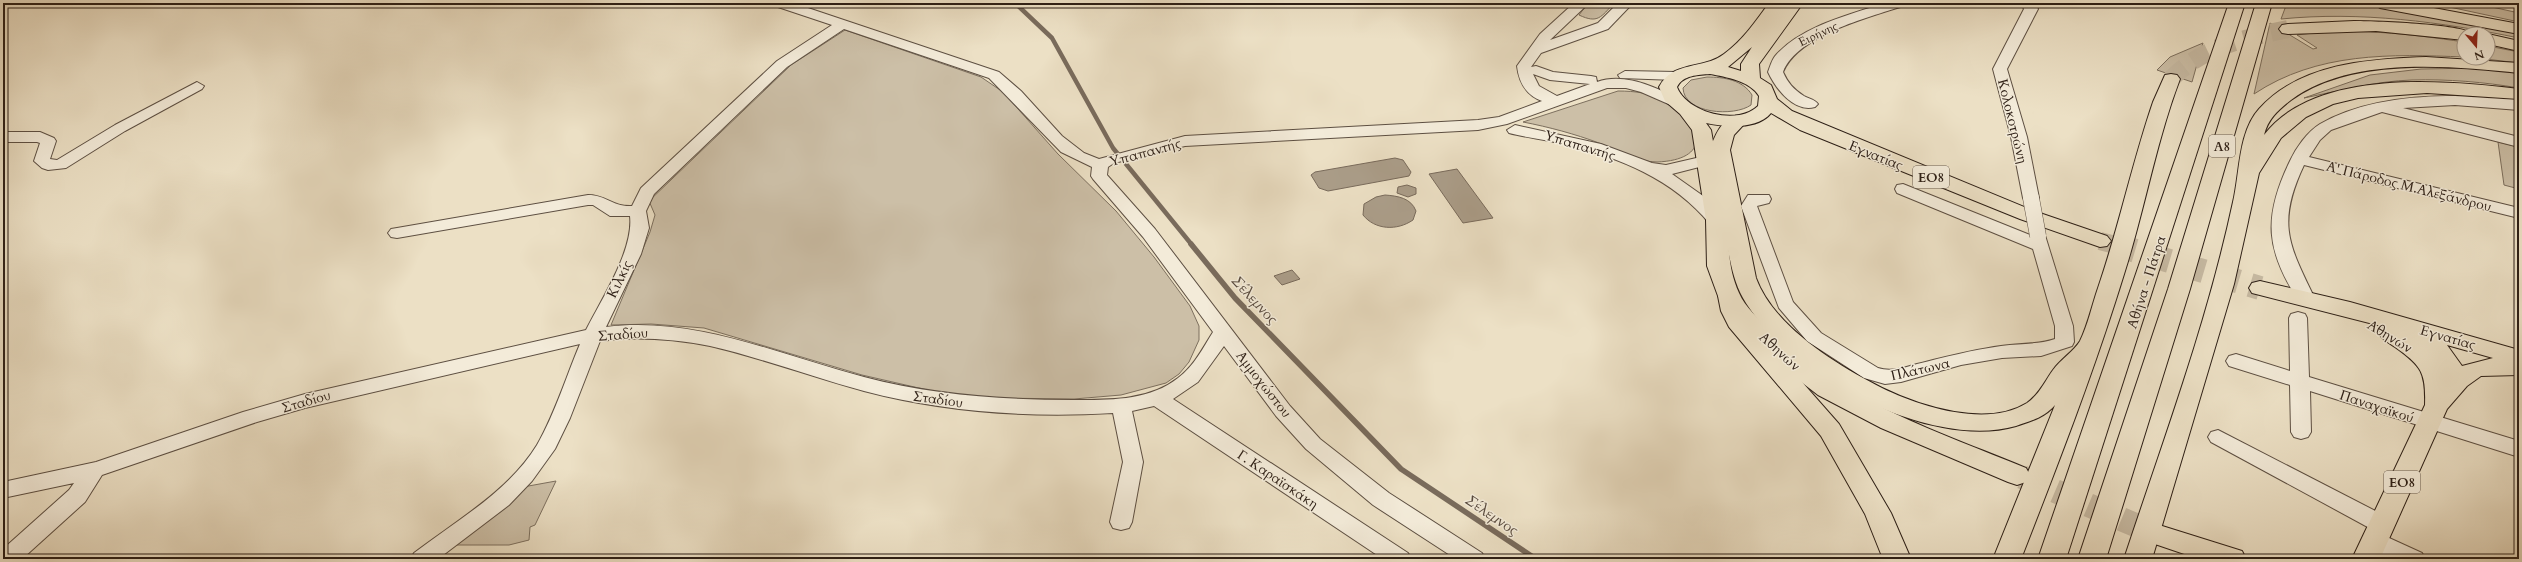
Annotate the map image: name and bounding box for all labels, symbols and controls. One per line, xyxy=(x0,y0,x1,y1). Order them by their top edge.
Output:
street label: Ειρήνης xyxy=(1796,18,1840,50)
north arrow xyxy=(2456,26,2496,66)
text: N xyxy=(2472,46,2486,64)
street label: Κολοκοτρώνη xyxy=(1993,77,2032,165)
street label: Υπαπαντής xyxy=(1542,126,1618,165)
street label: Υπαπαντής xyxy=(1107,134,1183,171)
road number: Α8 xyxy=(2209,135,2235,157)
street label: Εγνατίας xyxy=(1846,136,1906,175)
street label: Α' Πάροδος Μ.Αλεξάνδρου xyxy=(2324,157,2493,216)
road number: ΕΟ8 xyxy=(1913,166,1949,188)
street label: Αθήνα - Πάτρα xyxy=(2123,233,2171,331)
street label: Κιλκίς xyxy=(602,257,637,301)
water label: Σέλεμνος xyxy=(1227,271,1283,329)
street label: Αθηνών xyxy=(2364,316,2416,357)
street label: Εγνατίας xyxy=(2418,321,2478,354)
street label: Σταδίου xyxy=(597,323,649,346)
street label: Αθηνών xyxy=(1755,328,1804,375)
street label: Αμμοχώστου xyxy=(1231,347,1296,422)
street label: Πλάτωνα xyxy=(1889,353,1952,385)
street label: Σταδίου xyxy=(279,385,333,418)
street label: Παναχαϊκού xyxy=(2337,386,2416,427)
street label: Σταδίου xyxy=(912,387,964,412)
street label: Γ. Καραϊσκάκη xyxy=(1233,445,1322,514)
road number: ΕΟ8 xyxy=(2384,471,2420,493)
water label: Σέλεμνος xyxy=(1462,490,1523,540)

